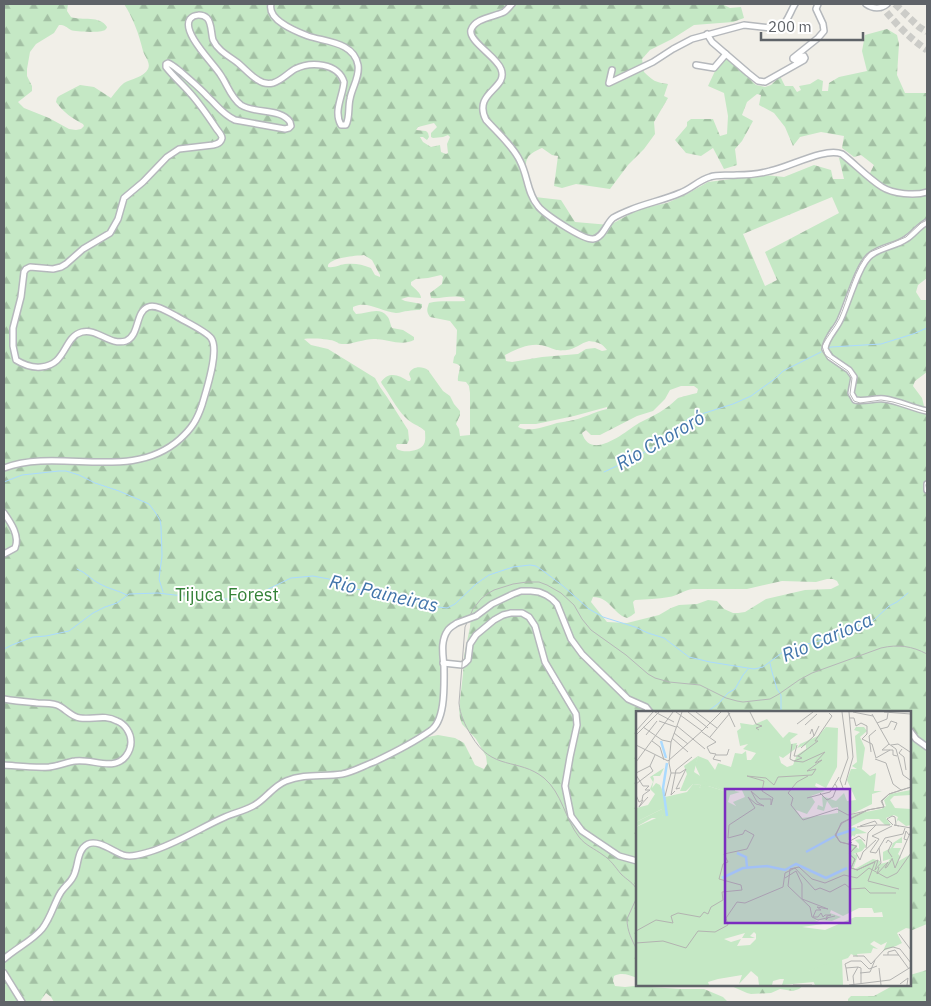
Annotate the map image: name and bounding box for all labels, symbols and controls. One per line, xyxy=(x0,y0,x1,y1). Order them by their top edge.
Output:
scale bar xyxy=(761,10,864,42)
text: 200 m xyxy=(768,17,812,36)
water label: Rio Chororó xyxy=(611,405,709,475)
water label: Rio Paineiras xyxy=(327,569,441,617)
park label: Tijuca Forest xyxy=(175,583,279,606)
water label: Rio Carioca xyxy=(778,607,876,667)
inset map xyxy=(636,711,911,986)

